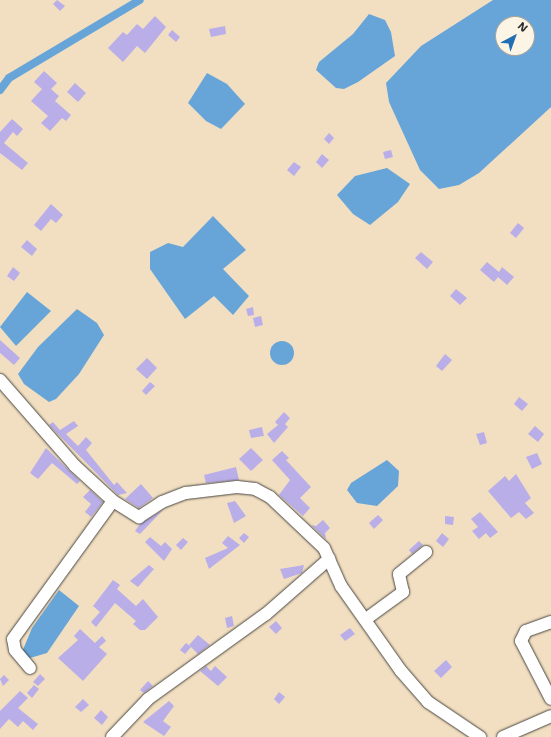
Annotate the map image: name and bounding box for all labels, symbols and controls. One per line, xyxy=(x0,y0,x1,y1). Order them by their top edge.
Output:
north arrow xyxy=(495,16,535,56)
text: N xyxy=(514,19,531,36)

